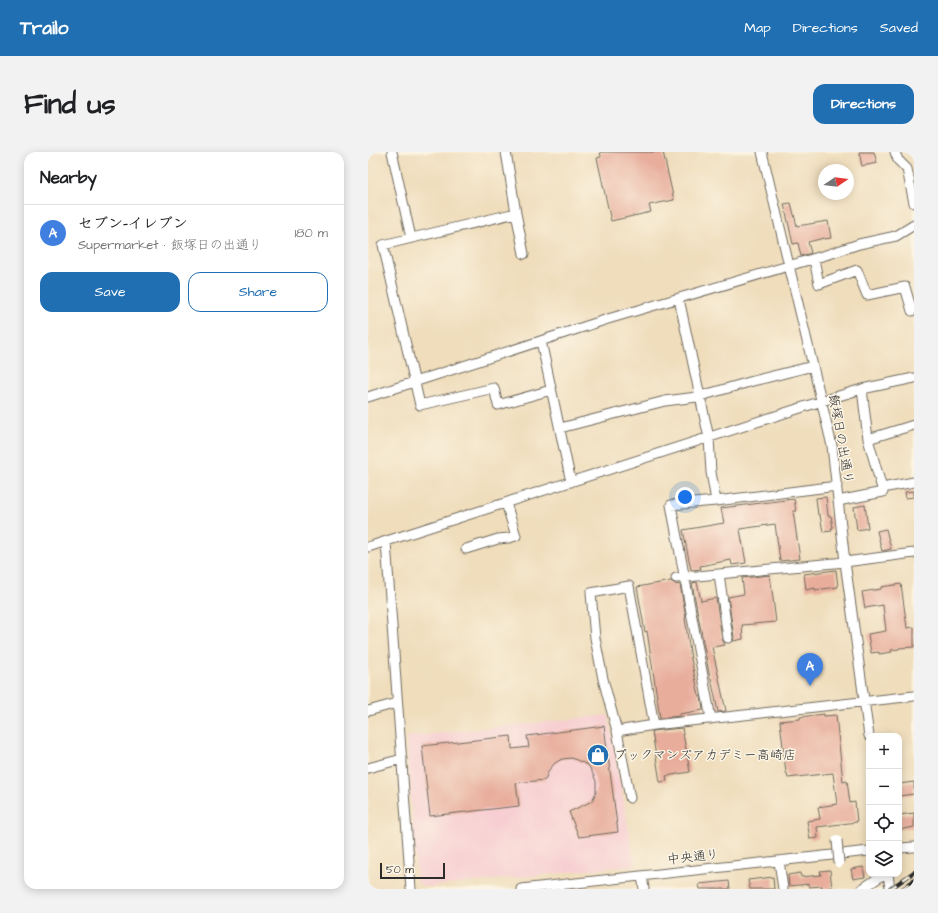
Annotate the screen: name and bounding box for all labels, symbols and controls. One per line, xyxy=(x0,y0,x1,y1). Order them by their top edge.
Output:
text: Trailo xyxy=(20,15,69,42)
text: Map xyxy=(744,18,771,38)
text: Directions xyxy=(793,18,858,38)
text: Saved xyxy=(880,18,918,38)
button: Directions xyxy=(813,84,914,124)
text: Find us xyxy=(24,85,115,124)
north arrow xyxy=(818,164,854,200)
text: Nearby xyxy=(40,166,97,190)
text: セブン-イレブン xyxy=(78,213,188,234)
text: A xyxy=(49,224,57,242)
text: 180 m xyxy=(294,224,328,242)
text: Supermarket · 飯塚日の出通り xyxy=(78,236,262,254)
button: Save xyxy=(40,272,180,312)
button: Share xyxy=(188,272,328,312)
street label: 飯塚日の出通り xyxy=(824,393,858,485)
your location xyxy=(675,487,695,507)
pin: A xyxy=(797,653,823,686)
map controls xyxy=(866,733,902,877)
button: + xyxy=(866,733,902,769)
shop icon: ブックマンズアカデミー高崎店 xyxy=(585,742,611,768)
place label: ブックマンズアカデミー高崎店 xyxy=(614,746,796,764)
button: − xyxy=(866,769,902,805)
button: locate xyxy=(866,805,902,841)
button: layers xyxy=(866,841,902,877)
street label: 中央通り xyxy=(666,845,720,869)
scale bar xyxy=(380,861,445,880)
text: 50 m xyxy=(386,862,414,877)

